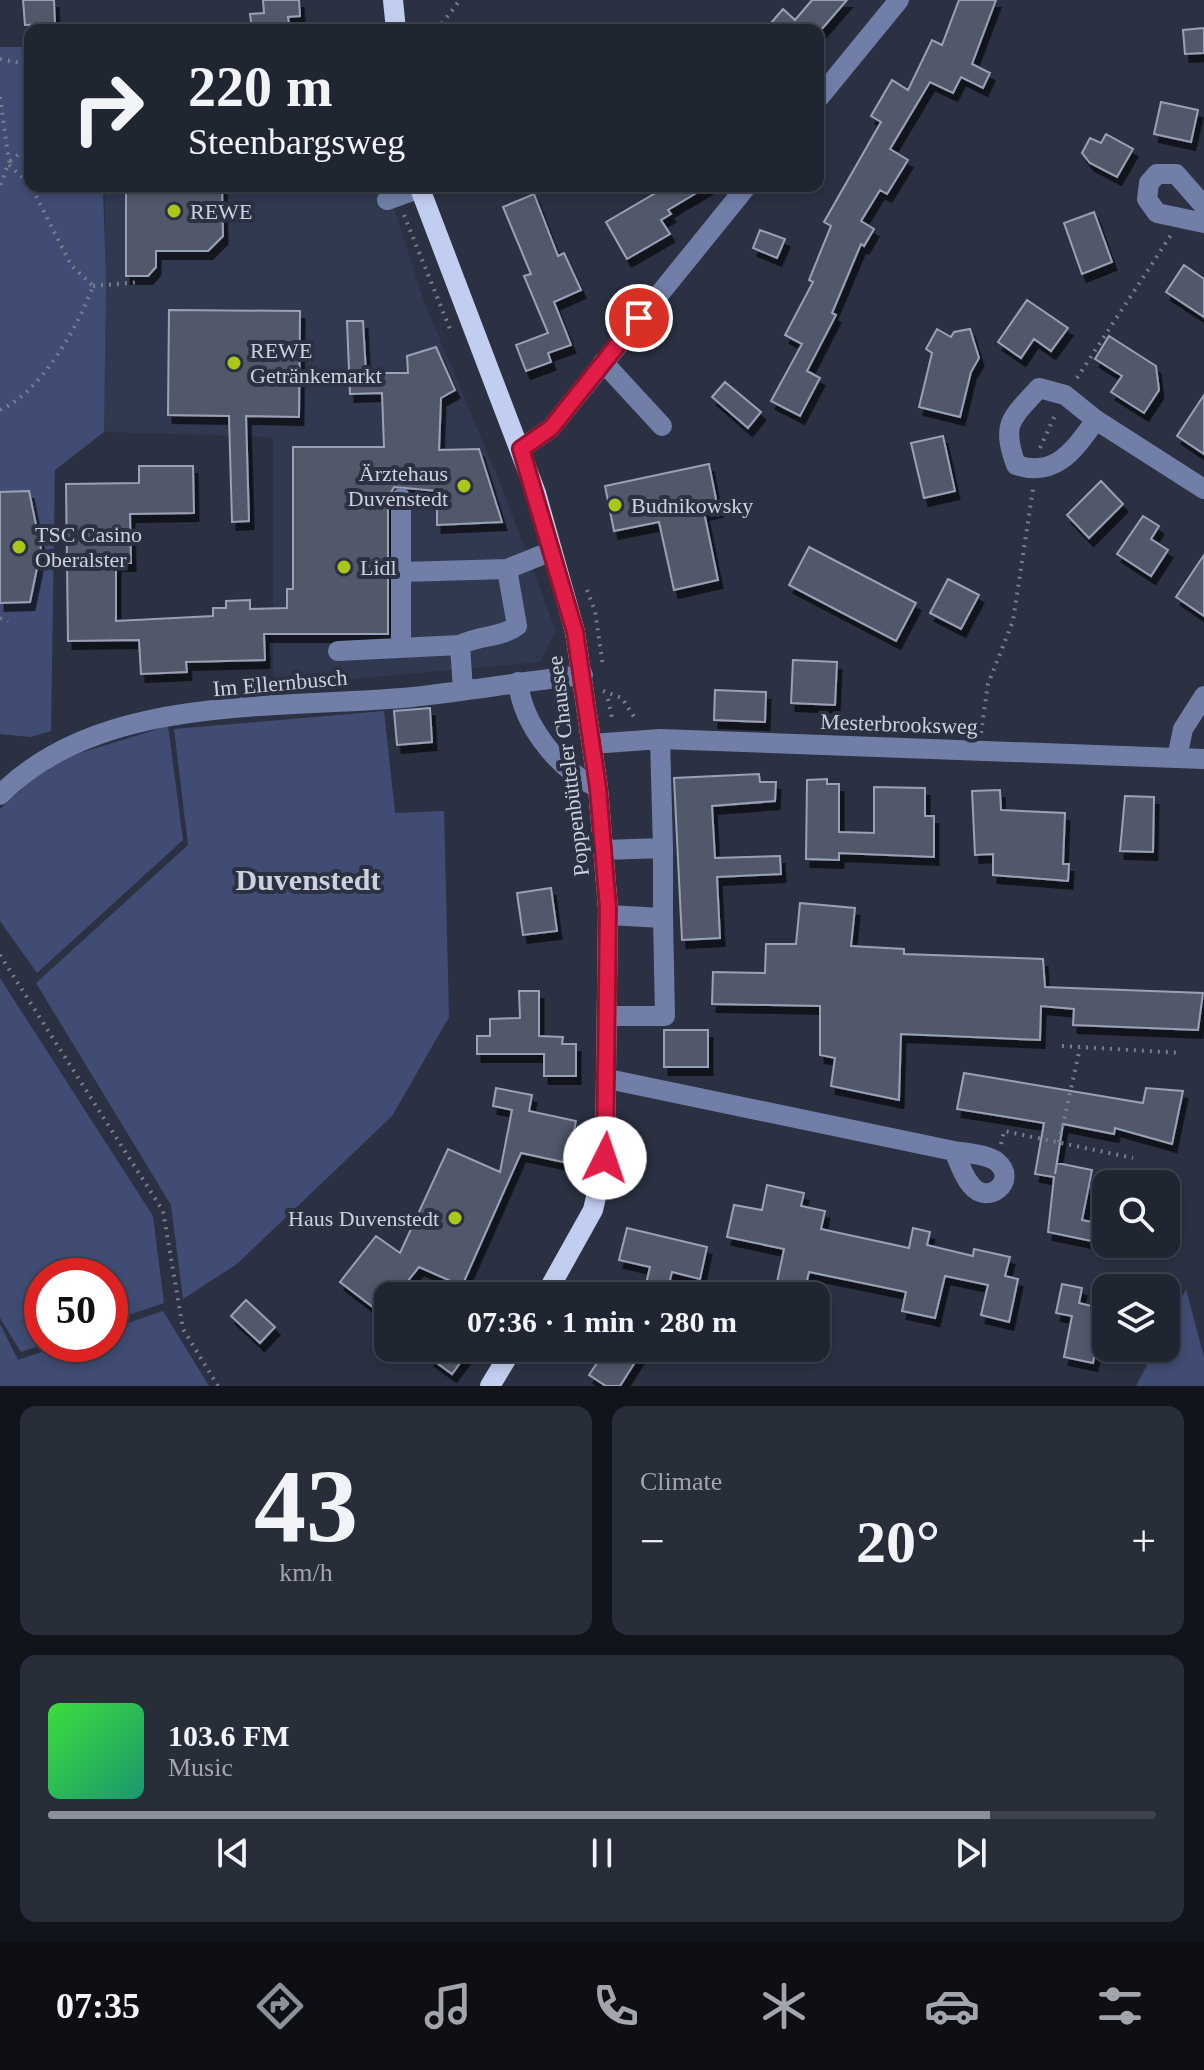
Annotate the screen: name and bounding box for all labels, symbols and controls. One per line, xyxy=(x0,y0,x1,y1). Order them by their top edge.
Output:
icon: right xyxy=(56,56,160,160)
text: 220 m xyxy=(188,56,333,118)
text: Steenbargsweg xyxy=(188,122,405,162)
place label: REWE xyxy=(190,199,252,224)
marker: REWE xyxy=(165,202,183,220)
pin xyxy=(605,284,673,352)
icon: arrive xyxy=(617,296,661,340)
place label: REWE Getränkemarkt xyxy=(250,338,382,388)
marker: REWE Getränkemarkt xyxy=(225,354,243,372)
place label: Ärztehaus Duvenstedt xyxy=(348,461,448,511)
marker: Ärztehaus Duvenstedt xyxy=(455,477,473,495)
place label: Budnikowsky xyxy=(631,493,753,518)
marker: Budnikowsky xyxy=(606,496,624,514)
place label: TSC Casino Oberalster xyxy=(35,522,142,572)
marker: TSC Casino Oberalster xyxy=(10,538,28,556)
place label: Lidl xyxy=(360,555,397,580)
marker: Lidl xyxy=(335,558,353,576)
street label: Poppenbütteler Chaussee xyxy=(542,654,594,878)
street label: Im Ellernbusch xyxy=(212,665,348,701)
street label: Mesterbrooksweg xyxy=(820,709,978,739)
district label: Duvenstedt xyxy=(235,863,381,896)
position arrow xyxy=(563,1116,647,1200)
map controls xyxy=(1092,1170,1180,1362)
button: search xyxy=(1092,1170,1180,1258)
place label: Haus Duvenstedt xyxy=(288,1206,439,1231)
marker: Haus Duvenstedt xyxy=(446,1209,464,1227)
speed limit sign: 50 xyxy=(24,1258,128,1362)
button: layers xyxy=(1092,1274,1180,1362)
text: 07:36 · 1 min · 280 m xyxy=(467,1305,737,1338)
text: 43 xyxy=(254,1448,358,1563)
text: Climate xyxy=(640,1467,722,1496)
text: 20° xyxy=(856,1509,940,1575)
text: − xyxy=(640,1517,665,1566)
text: + xyxy=(1131,1517,1156,1566)
text: km/h xyxy=(279,1558,333,1587)
text: 103.6 FM xyxy=(168,1719,290,1752)
text: Music xyxy=(168,1753,233,1782)
icon: previous xyxy=(211,1831,255,1875)
icon: pause xyxy=(580,1831,624,1875)
icon: next xyxy=(949,1831,993,1875)
icon: directions xyxy=(252,1978,308,2034)
icon: music xyxy=(420,1978,476,2034)
icon: phone xyxy=(588,1978,644,2034)
icon: climate xyxy=(756,1978,812,2034)
icon: car xyxy=(924,1978,980,2034)
icon: filters xyxy=(1092,1978,1148,2034)
text: 07:35 xyxy=(56,1986,140,2026)

